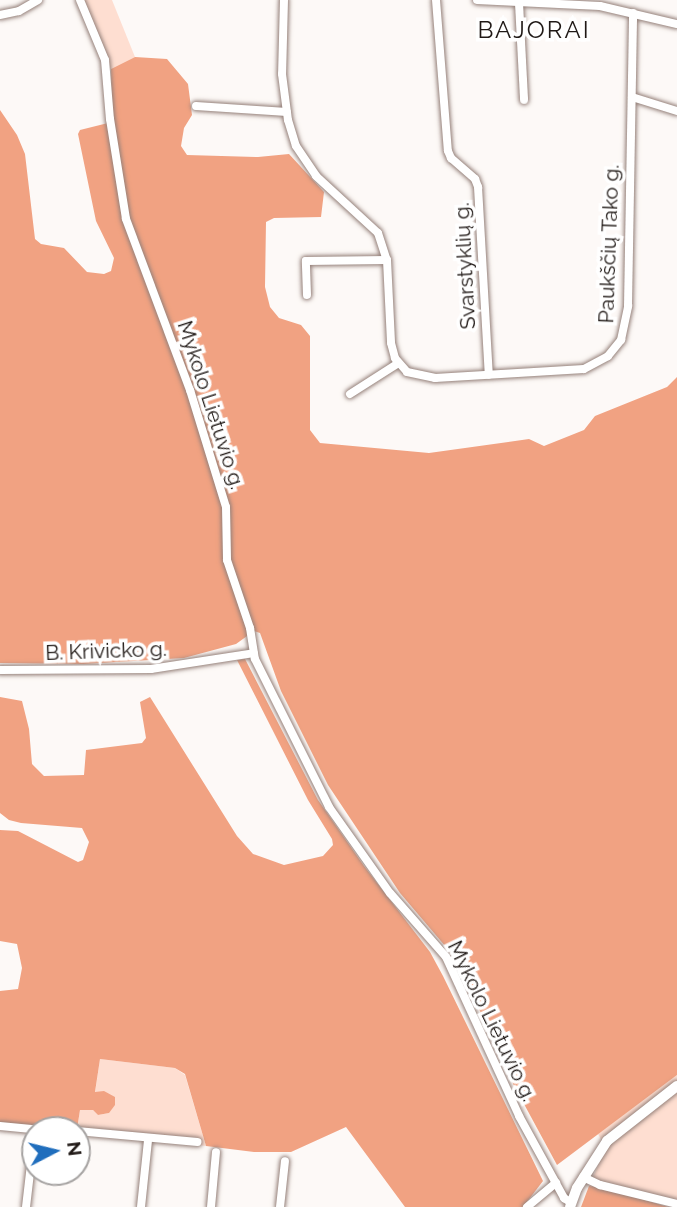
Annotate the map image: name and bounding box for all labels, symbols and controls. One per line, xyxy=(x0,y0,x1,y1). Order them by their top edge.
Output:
district label: BAJORAI xyxy=(478,16,590,44)
street label: Paukščių Tako g. xyxy=(594,164,624,324)
street label: Svarstyklių g. xyxy=(449,202,481,330)
street label: Mykolo Lietuvio g. xyxy=(172,318,250,492)
street label: B. Krivicko g. xyxy=(45,636,167,666)
street label: Mykolo Lietuvio g. xyxy=(442,937,542,1105)
north arrow xyxy=(21,1116,91,1186)
text: N xyxy=(63,1140,87,1157)

